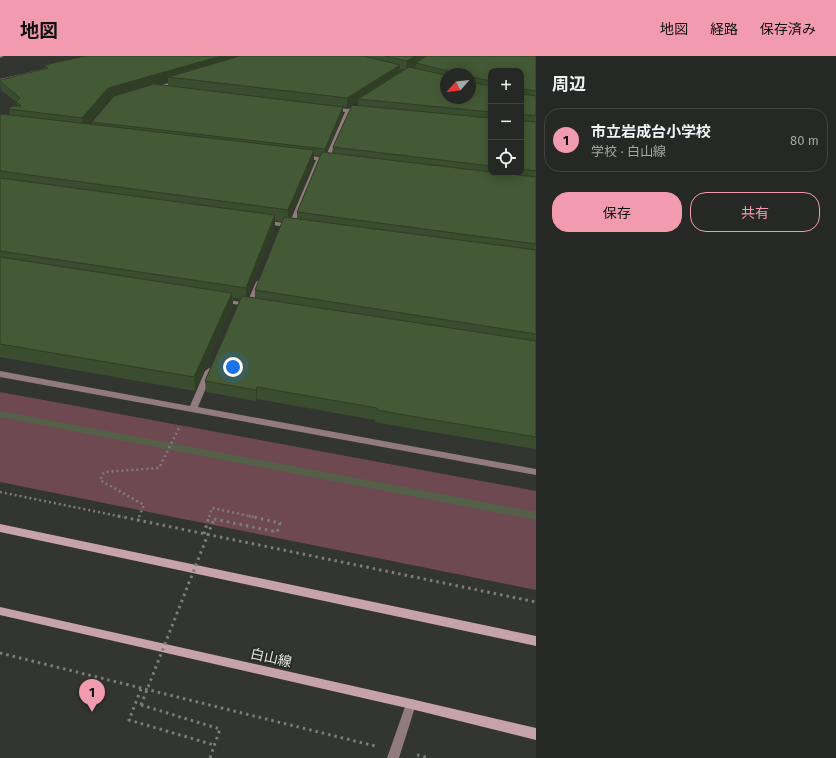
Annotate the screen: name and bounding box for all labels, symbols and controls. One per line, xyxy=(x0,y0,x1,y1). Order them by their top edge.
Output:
text: 地図 xyxy=(20,19,58,42)
text: 地図 xyxy=(660,21,688,38)
text: 経路 xyxy=(710,21,738,38)
text: 保存済み xyxy=(760,21,816,38)
north arrow xyxy=(440,68,476,104)
map controls xyxy=(488,68,524,176)
button: + xyxy=(488,68,524,104)
text: 周辺 xyxy=(552,74,586,95)
button: − xyxy=(488,104,524,140)
text: 市立岩成台小学校 xyxy=(591,123,711,141)
text: 1 xyxy=(563,133,569,148)
text: 80 m xyxy=(790,133,819,148)
button: locate xyxy=(488,140,524,176)
text: 学校 · 白山線 xyxy=(591,144,666,159)
button: 保存 xyxy=(552,192,682,232)
button: 共有 xyxy=(690,192,820,232)
your location xyxy=(223,357,243,377)
street label: 白山線 xyxy=(249,645,293,671)
pin: 1 xyxy=(79,679,105,712)

